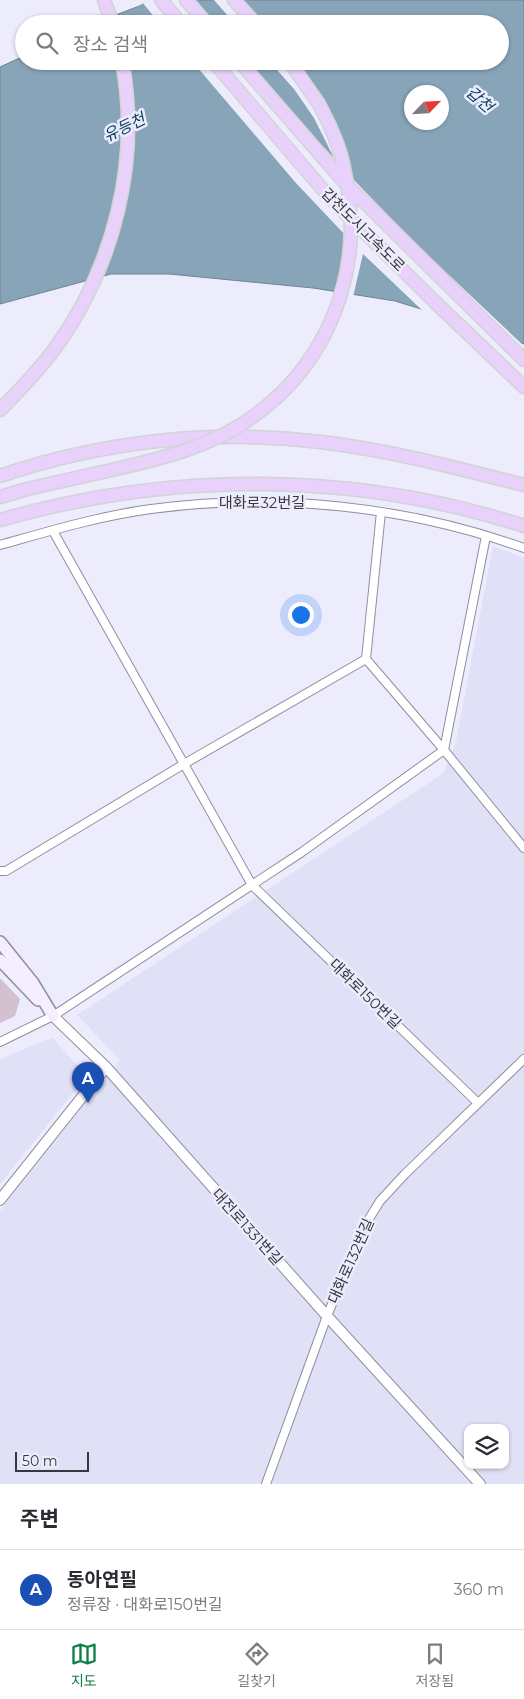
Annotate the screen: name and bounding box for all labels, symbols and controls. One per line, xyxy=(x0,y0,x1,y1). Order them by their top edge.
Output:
search box xyxy=(15,15,509,70)
icon: search xyxy=(33,29,61,57)
text: 장소 검색 xyxy=(73,33,148,56)
water label: 갑천 xyxy=(462,83,499,118)
north arrow xyxy=(404,85,449,130)
water label: 유등천 xyxy=(100,108,150,146)
street label: 갑천도시고속도로 xyxy=(318,184,409,275)
street label: 대화로32번길 xyxy=(219,493,305,512)
your location xyxy=(288,602,314,628)
street label: 대화로150번길 xyxy=(325,955,405,1033)
pin: A xyxy=(72,1062,104,1103)
street label: 대전로1331번길 xyxy=(208,1184,287,1269)
street label: 대화로132번길 xyxy=(323,1215,378,1306)
map controls xyxy=(464,1424,509,1469)
button: layers xyxy=(464,1424,509,1469)
scale bar xyxy=(15,1449,89,1472)
text: 50 m xyxy=(22,1452,58,1470)
text: 주변 xyxy=(20,1506,59,1531)
text: 동아연필 xyxy=(67,1568,137,1591)
text: A xyxy=(30,1580,42,1599)
text: 360 m xyxy=(453,1580,504,1599)
text: 정류장 · 대화로150번길 xyxy=(67,1595,223,1614)
tab: 지도 xyxy=(70,1640,98,1690)
tab: 길찾기 xyxy=(237,1640,276,1690)
tab: 저장됨 xyxy=(416,1640,454,1690)

